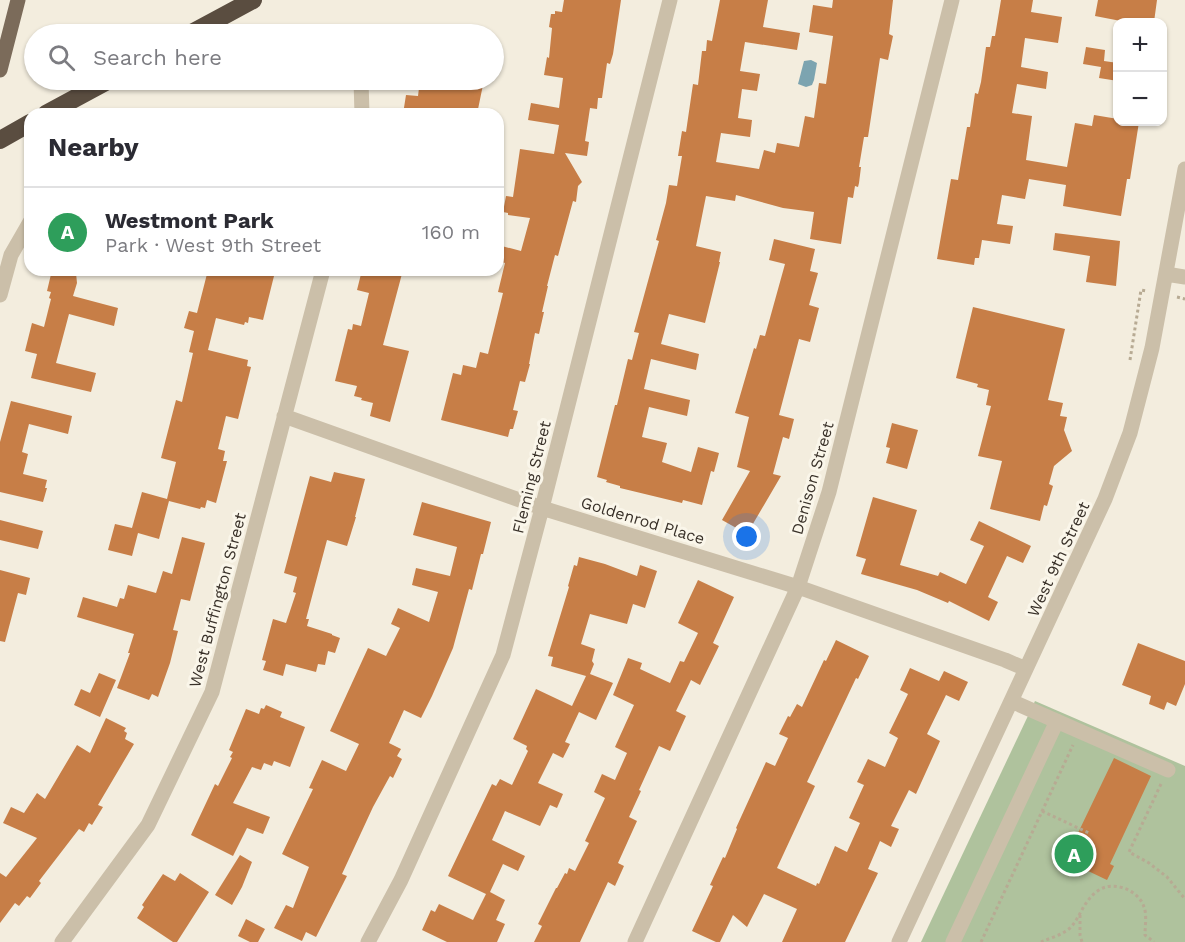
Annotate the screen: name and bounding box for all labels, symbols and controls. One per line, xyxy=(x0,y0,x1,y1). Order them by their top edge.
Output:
map controls xyxy=(1113,18,1167,126)
button: + xyxy=(1113,18,1167,72)
search box xyxy=(24,24,504,90)
icon: search xyxy=(45,41,78,74)
text: Search here xyxy=(93,45,222,70)
button: − xyxy=(1113,72,1167,126)
text: Nearby xyxy=(48,132,139,162)
text: Westmont Park xyxy=(105,208,274,233)
text: A xyxy=(61,220,74,244)
text: 160 m xyxy=(422,220,480,244)
text: Park · West 9th Street xyxy=(105,233,321,257)
street label: Fleming Street xyxy=(508,419,555,535)
street label: Denison Street xyxy=(787,419,838,537)
street label: Goldenrod Place xyxy=(579,493,707,548)
street label: West 9th Street xyxy=(1023,498,1094,620)
street label: West Buffington Street xyxy=(185,510,250,690)
your location xyxy=(732,522,761,551)
pin: A xyxy=(1054,832,1094,876)

